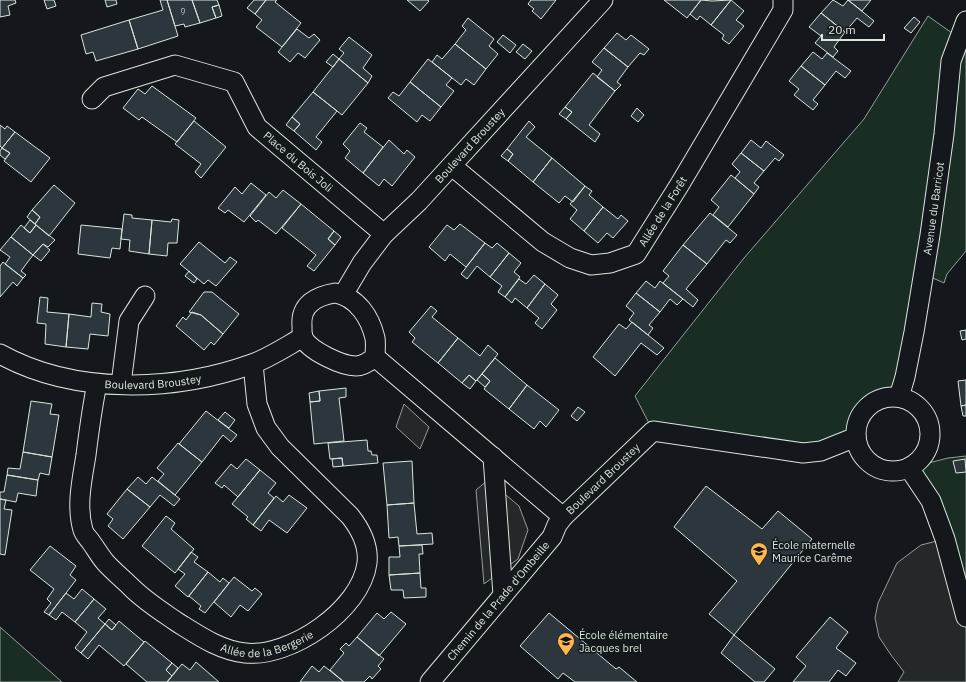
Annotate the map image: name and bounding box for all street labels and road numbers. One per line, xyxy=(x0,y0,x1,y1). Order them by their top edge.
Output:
street label: Boulevard Broustey xyxy=(432,105,508,186)
street label: Place du Bois Joli xyxy=(261,128,336,195)
street label: Avenue du Barricot xyxy=(920,161,947,256)
street label: Allée de la Forêt xyxy=(636,174,690,249)
street label: Boulevard Broustey xyxy=(104,371,203,392)
street label: Boulevard Broustey xyxy=(563,440,643,517)
street label: Chemin de la Prade d'Ombeille xyxy=(444,538,552,664)
street label: Allée de la Bergerie xyxy=(219,627,316,660)

